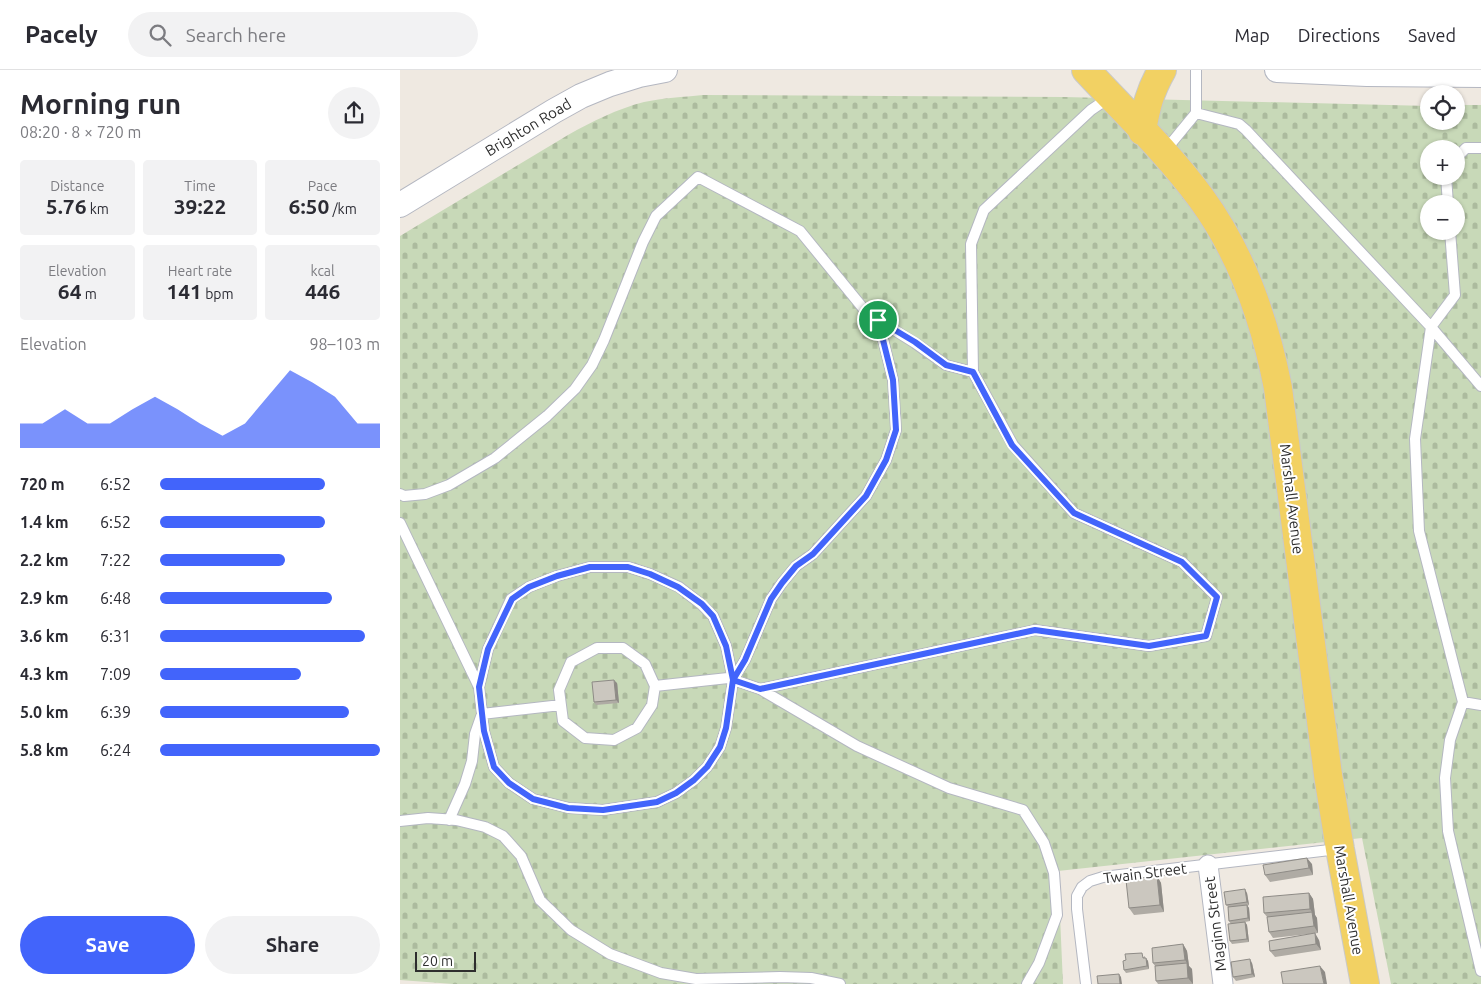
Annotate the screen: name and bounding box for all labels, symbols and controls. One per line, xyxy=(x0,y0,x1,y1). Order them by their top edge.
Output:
search box xyxy=(128,12,478,57)
text: Pacely xyxy=(25,21,98,48)
icon: search xyxy=(146,21,174,49)
text: Search here xyxy=(186,24,286,46)
text: Map xyxy=(1234,25,1270,45)
text: Directions xyxy=(1298,25,1380,45)
text: Saved xyxy=(1408,25,1456,45)
map controls xyxy=(1420,85,1465,240)
button: locate xyxy=(1420,85,1465,130)
button: share xyxy=(328,87,380,139)
text: Morning run xyxy=(20,88,181,119)
street label: Brighton Road xyxy=(482,95,574,159)
text: 08:20 · 8 × 720 m xyxy=(20,123,141,141)
button: + xyxy=(1420,140,1465,185)
text: Distance xyxy=(50,178,104,194)
text: Time xyxy=(184,178,216,194)
text: Pace xyxy=(308,178,337,194)
text: 5.76 xyxy=(46,194,87,218)
text: 39:22 xyxy=(174,194,226,218)
text: 6:50 xyxy=(289,194,329,218)
button: − xyxy=(1420,195,1465,240)
text: km xyxy=(87,201,109,217)
text: /km xyxy=(329,201,357,217)
text: Elevation xyxy=(48,263,107,279)
text: Heart rate xyxy=(168,263,232,279)
text: kcal xyxy=(311,263,335,279)
text: 64 xyxy=(58,279,82,303)
text: 141 xyxy=(166,279,202,303)
text: 446 xyxy=(305,279,340,303)
text: m xyxy=(82,286,97,302)
text: bpm xyxy=(202,286,234,302)
pin xyxy=(857,299,899,341)
icon: arrive xyxy=(864,306,892,334)
text: Elevation xyxy=(20,335,87,353)
text: 98–103 m xyxy=(309,335,380,353)
street label: Marshall Avenue xyxy=(1277,443,1307,555)
text: 720 m xyxy=(20,475,65,493)
text: 6:52 xyxy=(100,475,131,493)
text: 1.4 km xyxy=(20,513,69,531)
text: 6:52 xyxy=(100,513,131,531)
text: 2.2 km xyxy=(20,551,69,569)
text: 7:22 xyxy=(100,551,131,569)
text: 2.9 km xyxy=(20,589,69,607)
text: 6:48 xyxy=(100,589,131,607)
text: 3.6 km xyxy=(20,627,69,645)
text: 6:31 xyxy=(100,627,131,645)
text: 4.3 km xyxy=(20,665,69,683)
text: 7:09 xyxy=(100,665,131,683)
text: 5.0 km xyxy=(20,703,69,721)
text: 6:39 xyxy=(100,703,131,721)
text: 5.8 km xyxy=(20,741,69,759)
text: 6:24 xyxy=(100,741,131,759)
street label: Marshall Avenue xyxy=(1331,844,1367,956)
street label: Twain Street xyxy=(1102,859,1188,887)
street label: Maginn Street xyxy=(1201,875,1229,972)
button: Save xyxy=(20,916,195,974)
button: Share xyxy=(205,916,380,974)
scale bar xyxy=(415,949,476,972)
text: 20 m xyxy=(422,953,453,969)

